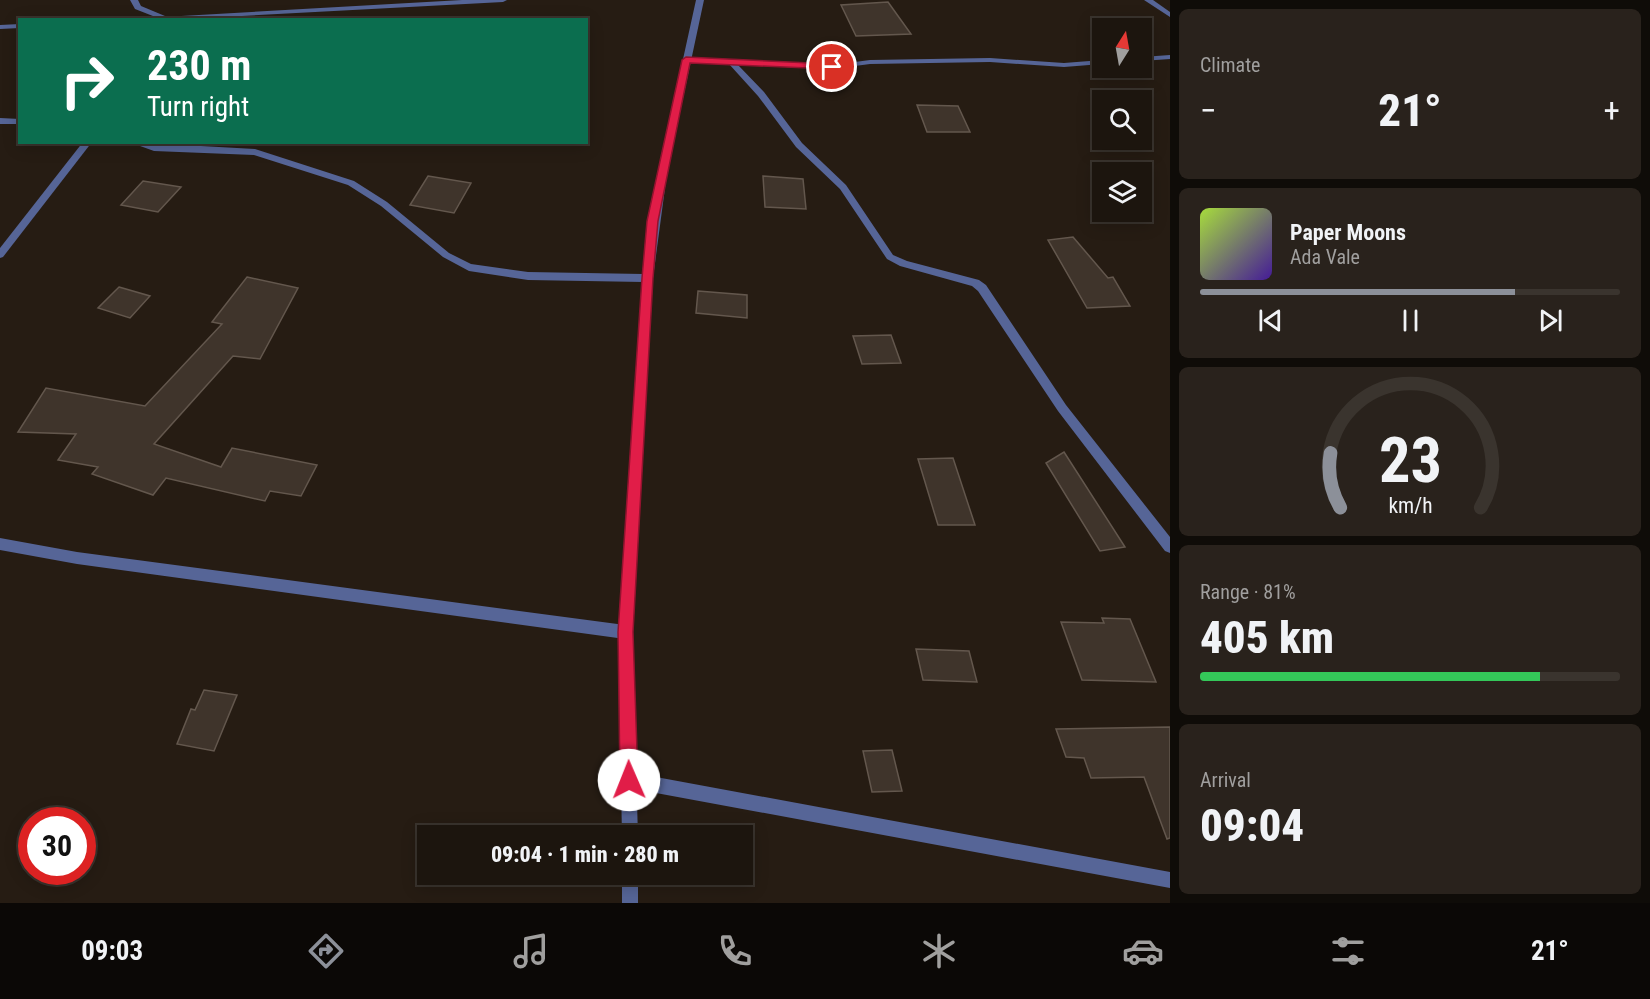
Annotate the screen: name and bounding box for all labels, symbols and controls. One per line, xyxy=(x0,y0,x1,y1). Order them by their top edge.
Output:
north arrow xyxy=(1092,18,1152,78)
map controls xyxy=(1092,18,1152,222)
text: 230 m xyxy=(147,41,252,90)
pin xyxy=(806,41,857,92)
icon: right xyxy=(48,42,126,120)
icon: arrive xyxy=(815,50,848,83)
text: Climate xyxy=(1200,53,1260,77)
text: 21° xyxy=(1378,84,1442,137)
button: search xyxy=(1092,90,1152,150)
text: Turn right xyxy=(147,91,249,123)
text: − xyxy=(1200,91,1217,130)
text: + xyxy=(1604,91,1620,130)
button: layers xyxy=(1092,162,1152,222)
text: Paper Moons xyxy=(1290,220,1406,245)
text: Ada Vale xyxy=(1290,245,1360,269)
icon: previous xyxy=(1254,304,1287,337)
icon: pause xyxy=(1394,304,1427,337)
icon: next xyxy=(1534,304,1567,337)
text: 23 xyxy=(1378,425,1442,498)
text: km/h xyxy=(1388,494,1432,519)
text: Range · 81% xyxy=(1200,580,1296,604)
text: 405 km xyxy=(1200,611,1334,664)
position arrow xyxy=(597,748,661,812)
text: Arrival xyxy=(1200,768,1251,792)
text: 09:04 xyxy=(1200,799,1304,852)
speed limit sign: 30 xyxy=(18,807,96,885)
text: 09:04 · 1 min · 280 m xyxy=(491,842,679,867)
icon: directions xyxy=(305,930,347,972)
icon: music xyxy=(510,930,552,972)
icon: phone xyxy=(714,930,756,972)
icon: climate xyxy=(918,930,960,972)
icon: car xyxy=(1122,930,1164,972)
icon: filters xyxy=(1327,930,1369,972)
text: 09:03 xyxy=(81,935,143,967)
text: 21° xyxy=(1531,935,1569,967)

